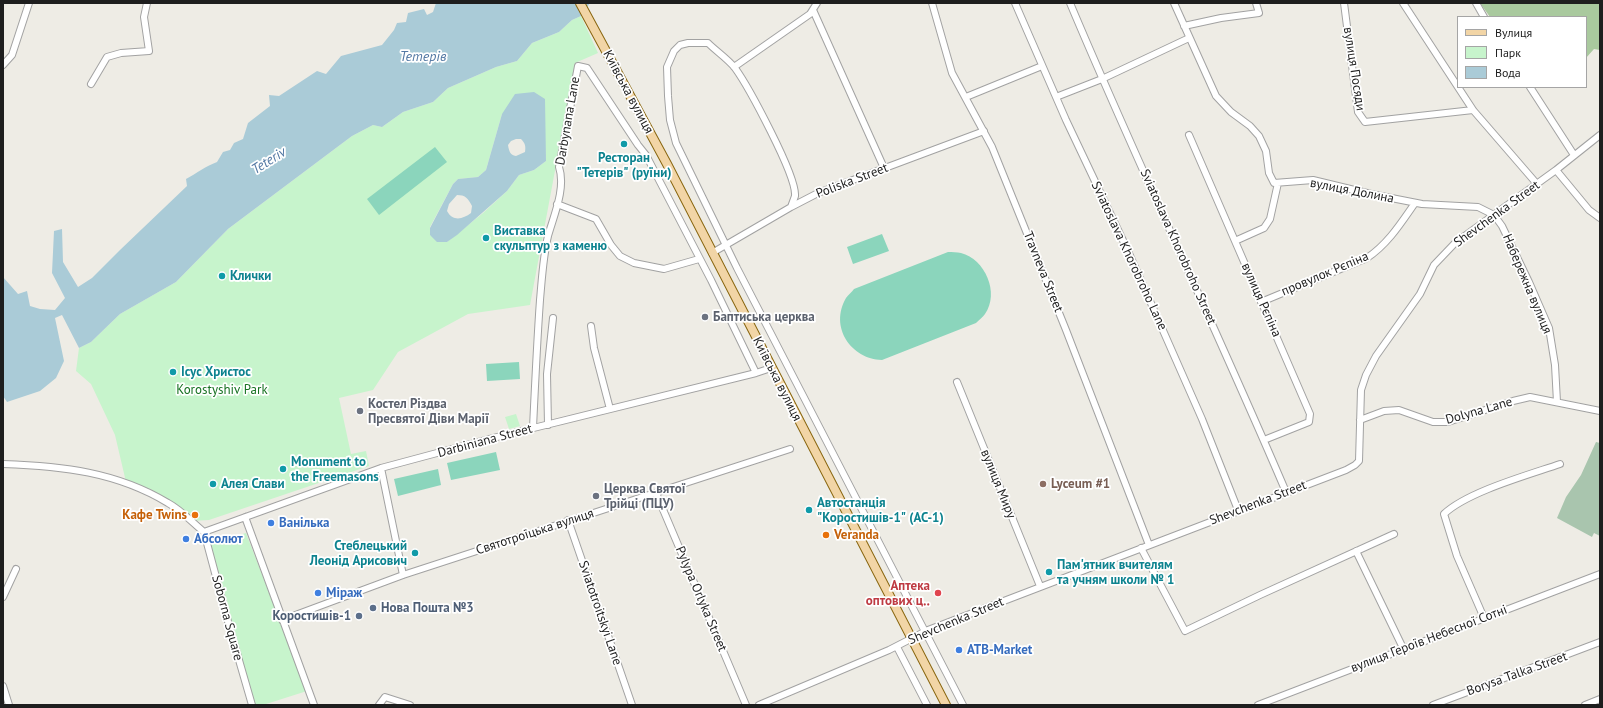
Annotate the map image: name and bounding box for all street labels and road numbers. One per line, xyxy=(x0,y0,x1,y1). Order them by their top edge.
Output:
street label: вулиця Посяди xyxy=(1340,26,1368,112)
street label: Київська вулиця xyxy=(599,48,657,136)
street label: Darbynana Lane xyxy=(553,76,583,166)
street label: Poliska Street xyxy=(814,160,890,202)
street label: Sviatoslava Khorobroho Street xyxy=(1137,167,1219,327)
street label: вулиця Долина xyxy=(1309,175,1395,207)
street label: Shevchenka Street xyxy=(1451,178,1543,250)
street label: Sviatoslava Khorobroho Lane xyxy=(1088,179,1170,333)
street label: Travneva Street xyxy=(1020,229,1066,315)
street label: Набережна вулиця xyxy=(1499,232,1555,336)
street label: провулок Рєпіна xyxy=(1279,249,1371,299)
street label: вулиця Рєпіна xyxy=(1238,260,1284,340)
street label: Київська вулиця xyxy=(749,334,805,424)
street label: Dolyna Lane xyxy=(1444,394,1514,428)
street label: Darbiniana Street xyxy=(436,421,534,461)
street label: вулиця Миру xyxy=(977,447,1019,521)
street label: Shevchenka Street xyxy=(1207,477,1309,529)
street label: Святотроїцька вулиця xyxy=(474,506,596,558)
street label: Pylypa Orlyka Street xyxy=(672,544,730,654)
street label: Sviatotroitskyi Lane xyxy=(575,559,625,667)
street label: Soborna Square xyxy=(208,574,246,662)
street label: Shevchenka Street xyxy=(906,594,1006,648)
street label: вулиця Героїв Небесної Сотні xyxy=(1349,602,1509,676)
street label: Borysa Talka Street xyxy=(1465,649,1569,699)

